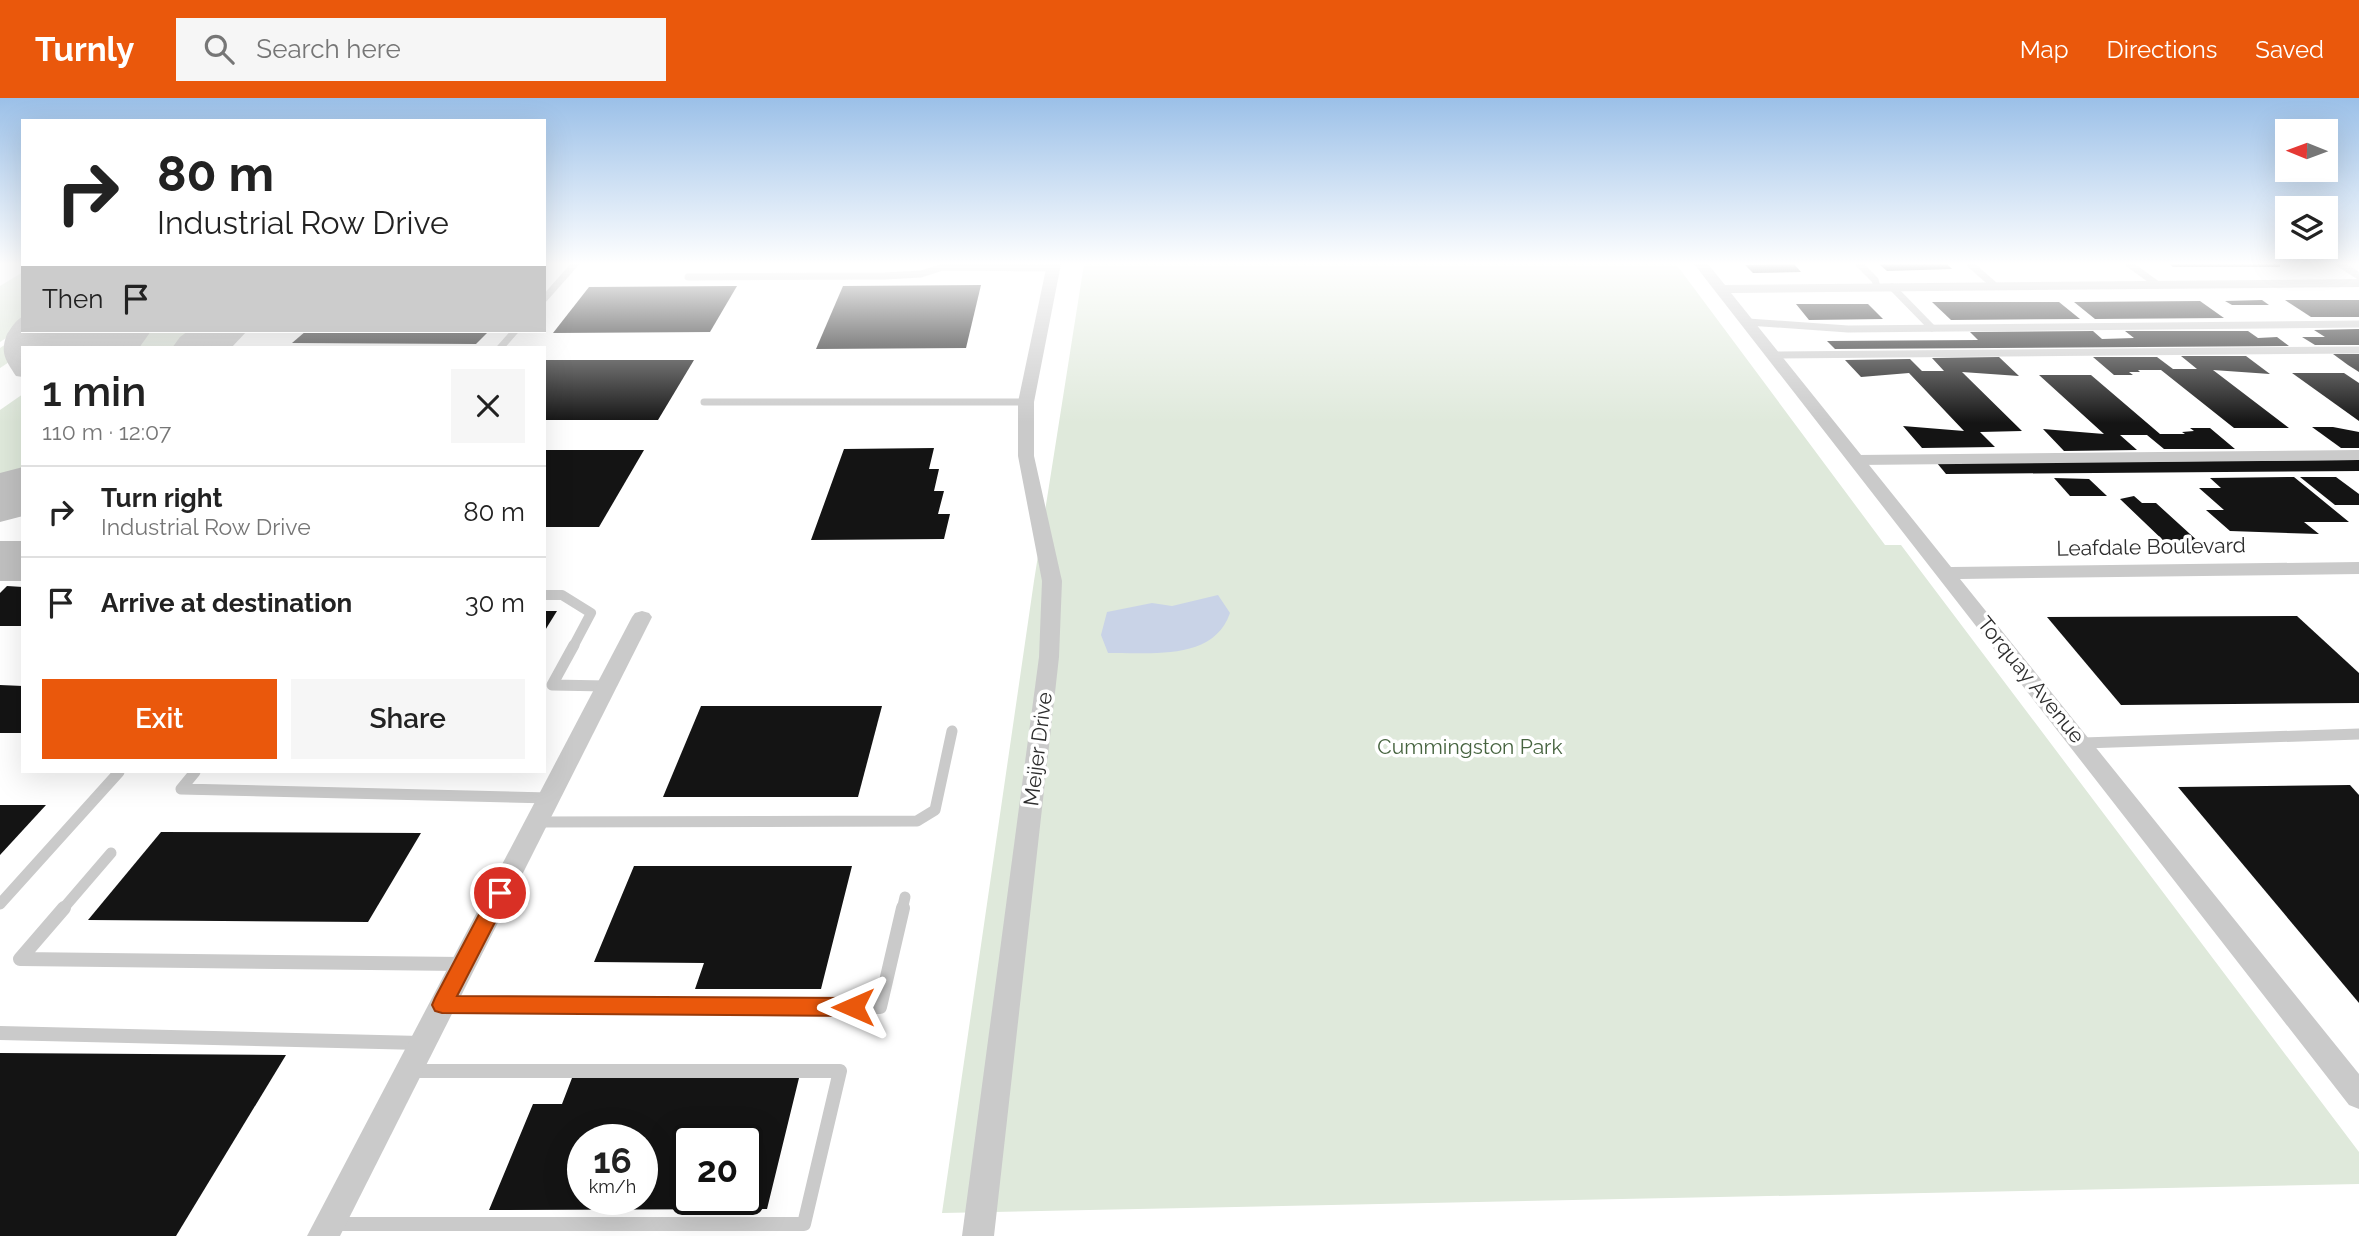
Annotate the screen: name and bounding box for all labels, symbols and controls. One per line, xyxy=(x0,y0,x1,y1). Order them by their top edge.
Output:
search box xyxy=(176,18,666,81)
text: Turnly xyxy=(35,30,134,69)
icon: search xyxy=(200,30,238,68)
text: Search here xyxy=(256,34,401,64)
text: Map xyxy=(2020,35,2069,64)
text: Directions xyxy=(2107,35,2217,64)
text: Saved xyxy=(2255,35,2324,64)
north arrow xyxy=(2275,119,2338,182)
map controls xyxy=(2275,119,2338,259)
text: 80 m xyxy=(157,145,274,202)
icon: right xyxy=(42,147,133,238)
button: layers xyxy=(2275,196,2338,259)
text: Industrial Row Drive xyxy=(157,204,449,241)
icon: arrive xyxy=(117,280,155,318)
text: Then xyxy=(42,284,103,314)
text: 1 min xyxy=(42,367,146,416)
button: close xyxy=(451,369,525,443)
text: 110 m · 12:07 xyxy=(42,418,171,445)
text: Turn right xyxy=(101,483,222,513)
icon: right xyxy=(42,493,80,531)
text: 80 m xyxy=(463,497,525,527)
text: Industrial Row Drive xyxy=(101,513,311,540)
street label: Leafdale Boulevard xyxy=(2056,532,2246,561)
icon: arrive xyxy=(42,584,80,622)
text: Arrive at destination xyxy=(101,588,352,618)
text: 30 m xyxy=(465,588,525,618)
street label: Torquay Avenue xyxy=(1973,611,2090,748)
button: Exit xyxy=(42,679,277,759)
button: Share xyxy=(291,679,525,759)
street label: Meijer Drive xyxy=(1018,691,1057,807)
park label: Cummingston Park xyxy=(1377,734,1563,759)
pin xyxy=(470,863,530,923)
icon: arrive xyxy=(481,874,519,912)
position arrow xyxy=(816,970,890,1044)
speed limit sign: 20 xyxy=(672,1124,763,1215)
text: 16 xyxy=(593,1140,632,1181)
text: km/h xyxy=(589,1176,636,1197)

